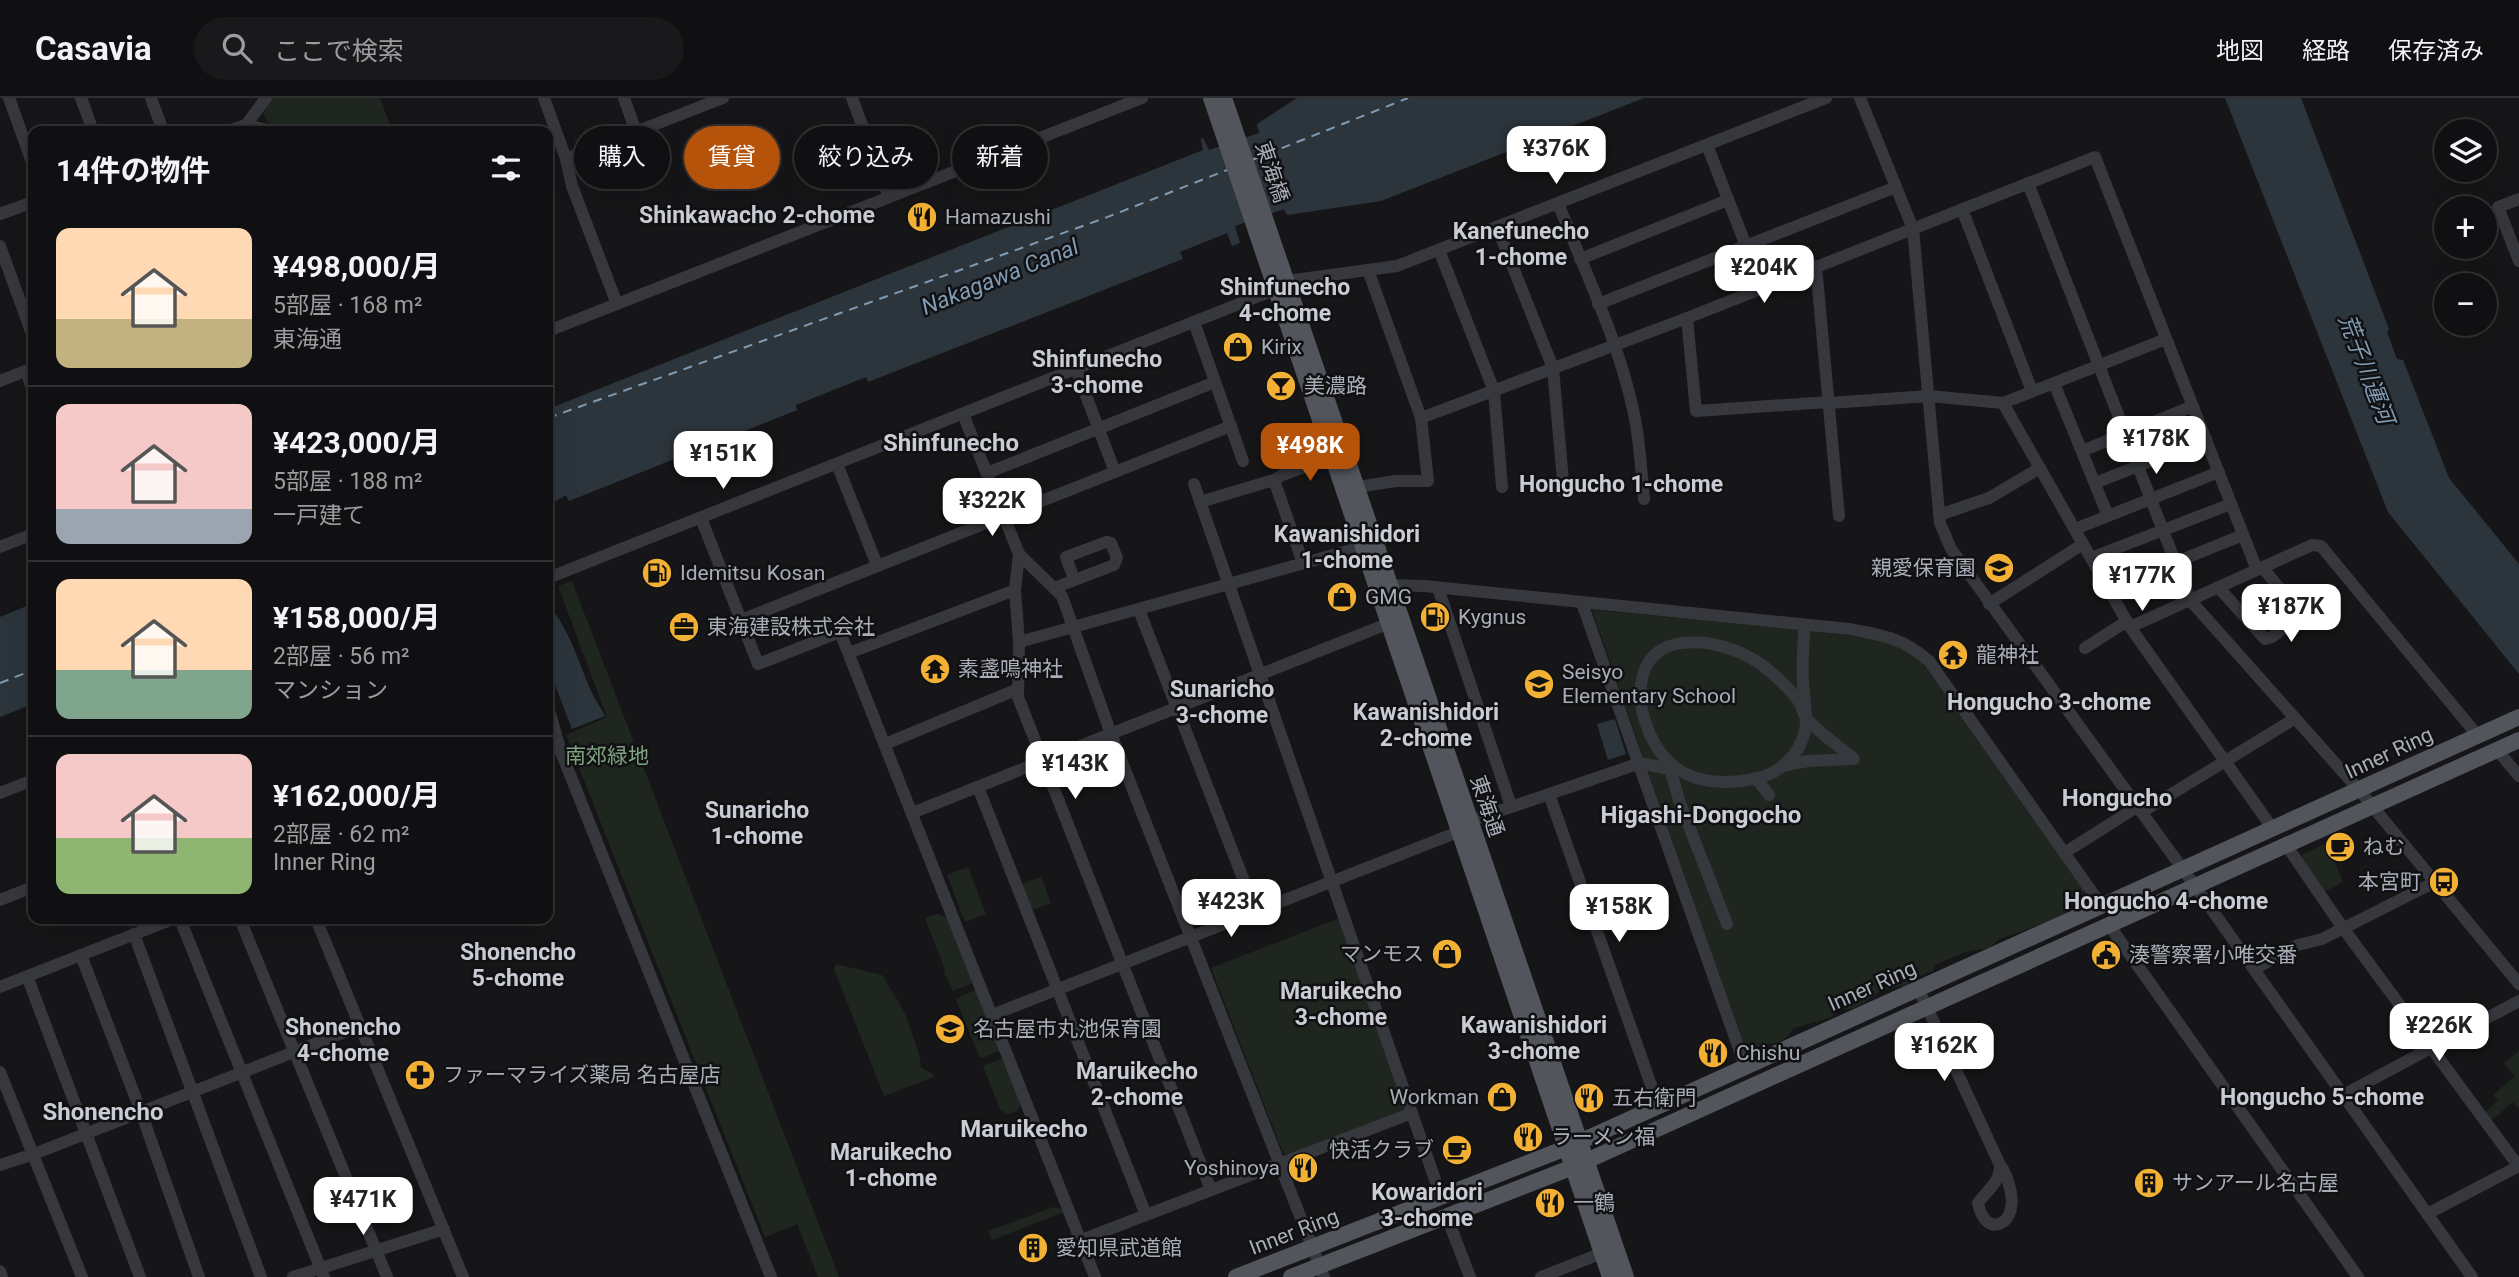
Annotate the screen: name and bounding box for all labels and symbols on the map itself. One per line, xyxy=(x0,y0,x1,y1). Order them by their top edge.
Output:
pin: ¥376K xyxy=(1507,126,1605,186)
street label: 東海橋 xyxy=(1250,138,1294,206)
restaurant icon: Hamazushi xyxy=(905,200,939,234)
district label: Shinkawacho 2-chome xyxy=(639,202,875,229)
place label: Hamazushi xyxy=(945,205,1051,229)
district label: Kanefunecho 1-chome xyxy=(1453,218,1589,271)
water label: Nakagawa Canal xyxy=(917,233,1083,321)
pin: ¥204K xyxy=(1715,246,1813,305)
district label: Shinfunecho 4-chome xyxy=(1220,274,1350,327)
water label: 荒子川運河 xyxy=(2333,310,2401,431)
shop icon: Kirix xyxy=(1221,330,1255,364)
place label: Kirix xyxy=(1261,335,1302,359)
district label: Shinfunecho 3-chome xyxy=(1032,346,1162,399)
bar icon: 美濃路 xyxy=(1264,369,1298,403)
place label: 美濃路 xyxy=(1304,374,1367,398)
pin: ¥178K xyxy=(2107,416,2205,476)
pin: ¥498K xyxy=(1261,424,1359,483)
district label: Shinfunecho xyxy=(883,429,1019,457)
pin: ¥151K xyxy=(674,432,772,491)
district label: Hongucho 1-chome xyxy=(1519,471,1723,498)
pin: ¥322K xyxy=(943,478,1041,538)
district label: Kawanishidori 1-chome xyxy=(1274,521,1420,574)
school or university icon: 親愛保育園 xyxy=(1982,551,2016,585)
pin: ¥177K xyxy=(2093,554,2191,613)
fuel station icon: Idemitsu Kosan xyxy=(640,556,674,590)
place label: 親愛保育園 xyxy=(1871,556,1976,580)
place label: Idemitsu Kosan xyxy=(680,561,825,585)
shop icon: GMG xyxy=(1325,580,1359,614)
pin: ¥187K xyxy=(2242,584,2340,644)
place label: GMG xyxy=(1365,585,1412,609)
fuel station icon: Kygnus xyxy=(1418,600,1452,634)
place label: Kygnus xyxy=(1458,605,1526,629)
office icon: 東海建設株式会社 xyxy=(667,610,701,644)
place label: 東海建設株式会社 xyxy=(707,615,875,639)
temple icon: 龍神社 xyxy=(1936,638,1970,672)
place label: 龍神社 xyxy=(1976,643,2039,667)
temple icon: 素盞鳴神社 xyxy=(918,652,952,686)
place label: 素盞鳴神社 xyxy=(958,657,1063,681)
place label: Seisyo Elementary School xyxy=(1562,660,1736,708)
school or university icon: Seisyo Elementary School xyxy=(1522,667,1556,701)
district label: Sunaricho 3-chome xyxy=(1170,676,1274,729)
district label: Hongucho 3-chome xyxy=(1947,689,2151,716)
district label: Kawanishidori 2-chome xyxy=(1353,699,1499,752)
street label: Inner Ring xyxy=(2341,722,2437,784)
pin: ¥143K xyxy=(1026,742,1124,801)
park label: 南郊緑地 xyxy=(565,744,649,768)
street label: 東海通 xyxy=(1465,772,1509,840)
district label: Hongucho xyxy=(2062,784,2172,812)
district label: Sunaricho 1-chome xyxy=(705,797,809,850)
district label: Higashi-Dongocho xyxy=(1601,801,1801,829)
cafe icon: ねむ xyxy=(2323,830,2357,864)
place label: ねむ xyxy=(2363,835,2405,859)
bus stop icon: 本宮町 xyxy=(2427,865,2461,899)
place label: 本宮町 xyxy=(2358,870,2421,894)
pin: ¥423K xyxy=(1182,880,1280,939)
pin: ¥158K xyxy=(1570,884,1668,944)
district label: Hongucho 4-chome xyxy=(2064,888,2268,915)
shop icon: マンモス xyxy=(1430,937,1464,971)
public building icon: 湊警察署小唯交番 xyxy=(2089,938,2123,972)
district label: Shonencho 5-chome xyxy=(460,939,576,992)
place label: マンモス xyxy=(1340,942,1424,966)
place label: 湊警察署小唯交番 xyxy=(2129,943,2297,967)
street label: Inner Ring xyxy=(1824,956,1920,1016)
district label: Maruikecho 3-chome xyxy=(1280,978,1402,1031)
pin: ¥226K xyxy=(2390,1004,2488,1063)
school or university icon: 名古屋市丸池保育園 xyxy=(933,1012,967,1046)
district label: Kawanishidori 3-chome xyxy=(1461,1012,1607,1065)
district label: Shonencho 4-chome xyxy=(285,1014,401,1067)
place label: 名古屋市丸池保育園 xyxy=(973,1017,1162,1041)
pin: ¥162K xyxy=(1895,1024,1993,1083)
restaurant icon: Chishu xyxy=(1696,1036,1730,1070)
place label: Chishu xyxy=(1736,1041,1800,1065)
pharmacy icon: ファーマライズ薬局 名古屋店 xyxy=(403,1058,437,1092)
district label: Maruikecho 2-chome xyxy=(1076,1058,1198,1111)
place label: ファーマライズ薬局 名古屋店 xyxy=(443,1063,721,1087)
shop icon: Workman xyxy=(1485,1080,1519,1114)
restaurant icon: 五右衛門 xyxy=(1572,1081,1606,1115)
district label: Hongucho 5-chome xyxy=(2220,1084,2424,1111)
place label: Workman xyxy=(1390,1085,1479,1109)
place label: 五右衛門 xyxy=(1612,1086,1696,1110)
district label: Shonencho xyxy=(42,1098,164,1126)
district label: Maruikecho xyxy=(960,1115,1088,1143)
restaurant icon: ラーメン福 xyxy=(1511,1120,1545,1154)
place label: ラーメン福 xyxy=(1551,1125,1655,1149)
cafe icon: 快活クラブ xyxy=(1440,1133,1474,1167)
place label: 快活クラブ xyxy=(1329,1138,1434,1162)
district label: Maruikecho 1-chome xyxy=(830,1139,952,1192)
restaurant icon: Yoshinoya xyxy=(1286,1151,1320,1185)
place label: Yoshinoya xyxy=(1184,1156,1280,1180)
building icon: サンアール名古屋 xyxy=(2132,1166,2166,1200)
place label: サンアール名古屋 xyxy=(2172,1171,2339,1195)
pin: ¥471K xyxy=(314,1178,412,1237)
district label: Kowaridori 3-chome xyxy=(1371,1179,1483,1232)
restaurant icon: 一鶴 xyxy=(1533,1186,1567,1220)
place label: 一鶴 xyxy=(1573,1191,1615,1215)
street label: Inner Ring xyxy=(1246,1204,1342,1260)
building icon: 愛知県武道館 xyxy=(1016,1231,1050,1265)
place label: 愛知県武道館 xyxy=(1056,1236,1182,1260)

